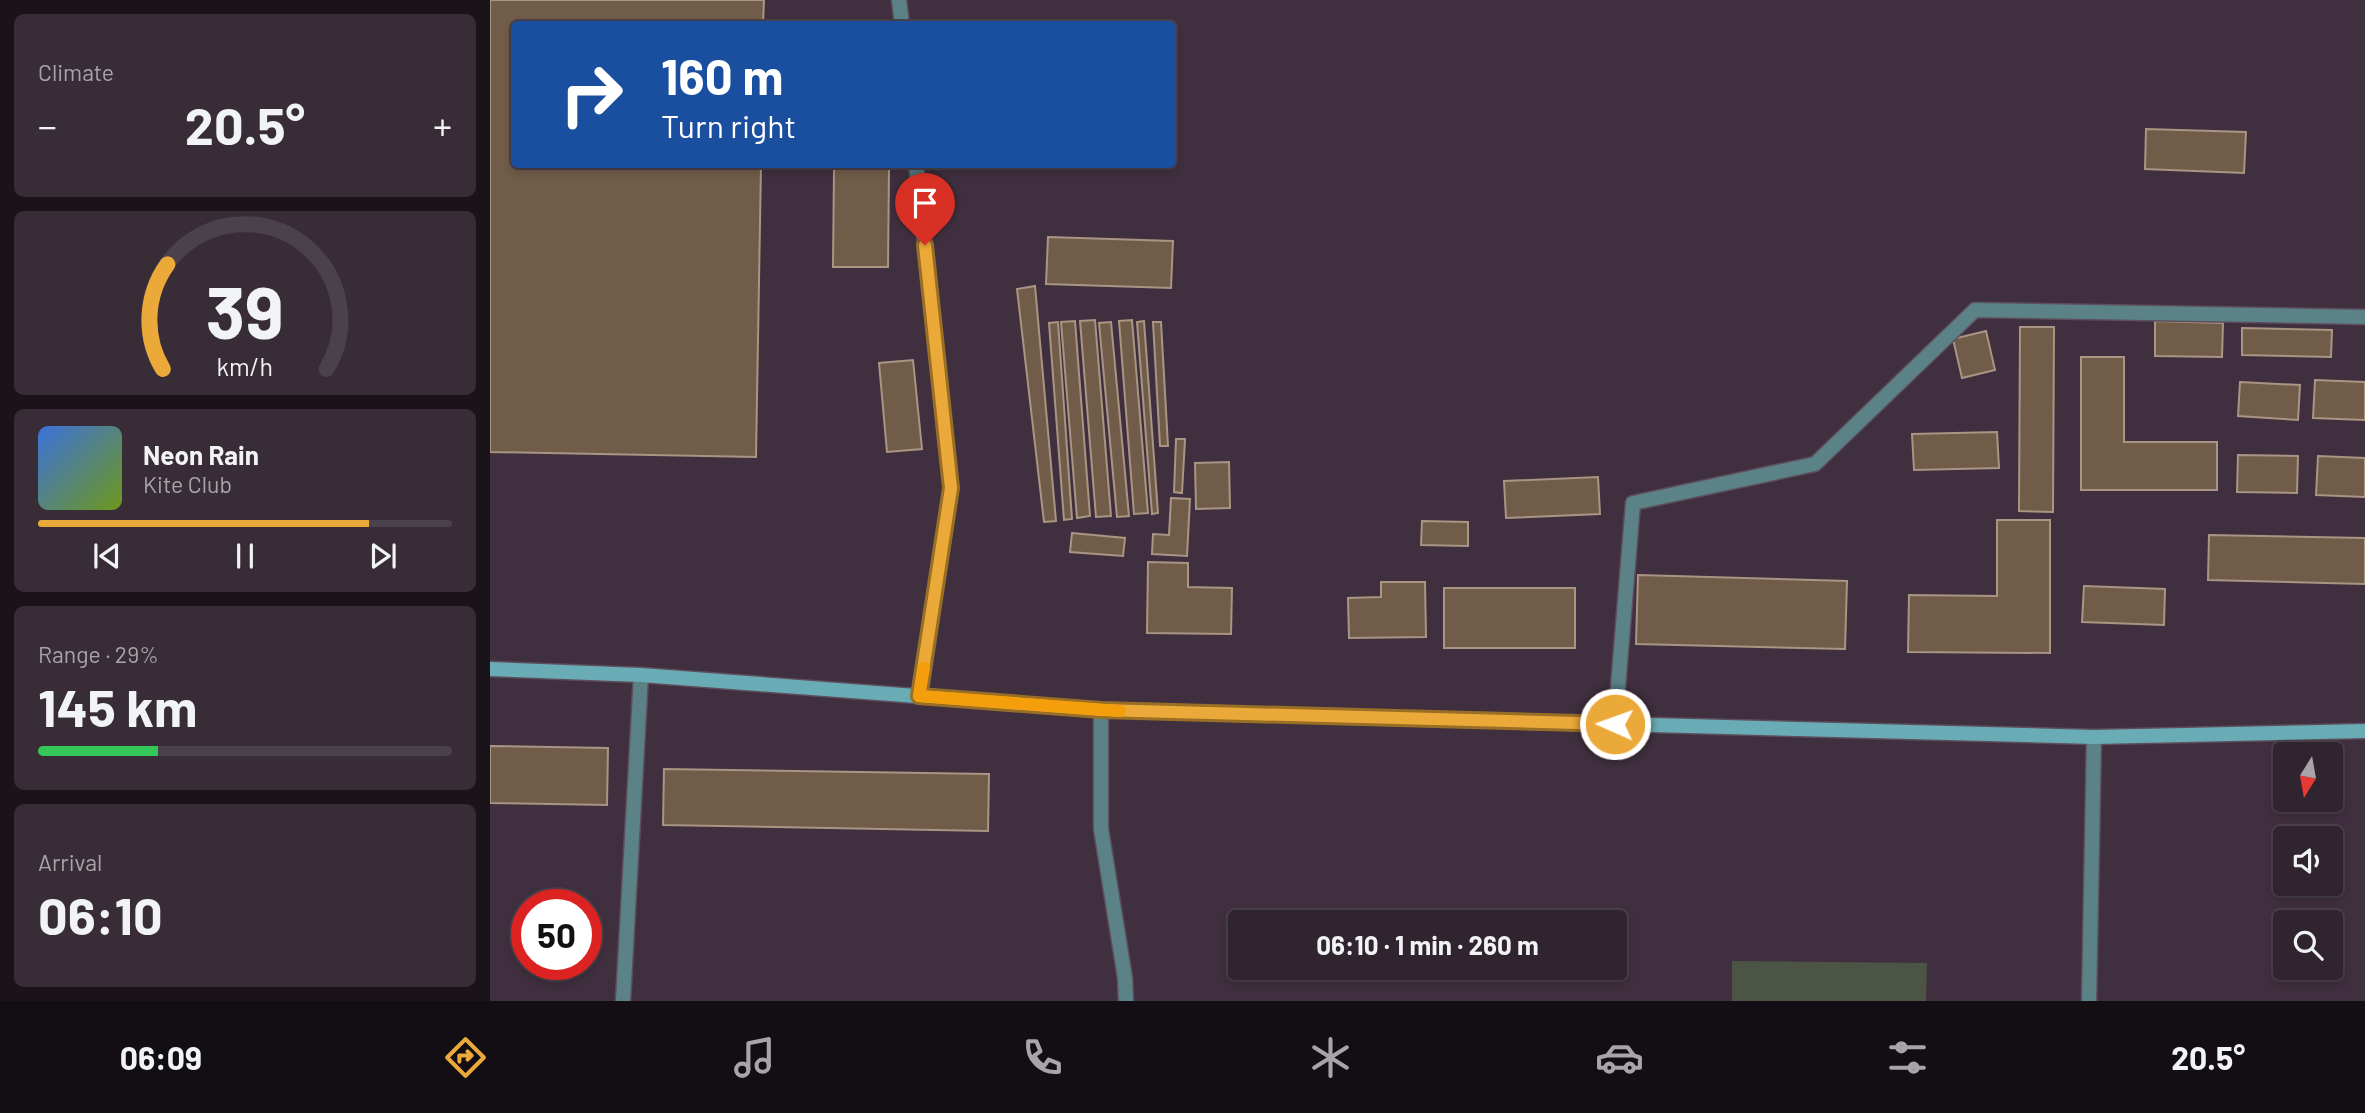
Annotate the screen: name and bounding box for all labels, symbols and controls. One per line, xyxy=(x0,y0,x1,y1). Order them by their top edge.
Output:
text: 160 m xyxy=(661,46,783,105)
icon: right xyxy=(546,49,637,140)
text: Climate xyxy=(38,58,114,86)
text: 20.5° xyxy=(185,93,305,155)
text: − xyxy=(38,102,57,148)
text: + xyxy=(433,102,452,148)
text: Turn right xyxy=(661,106,796,144)
pin xyxy=(895,173,955,245)
icon: arrive xyxy=(906,184,944,222)
text: 39 xyxy=(206,267,284,355)
text: km/h xyxy=(217,351,273,381)
text: Neon Rain xyxy=(143,439,259,470)
text: Kite Club xyxy=(143,470,232,498)
icon: previous xyxy=(88,537,126,575)
icon: pause xyxy=(226,537,264,575)
icon: next xyxy=(364,537,402,575)
text: Range · 29% xyxy=(38,640,159,668)
text: 145 km xyxy=(38,675,197,737)
position arrow xyxy=(1578,687,1652,761)
north arrow xyxy=(2273,742,2343,812)
map controls xyxy=(2273,742,2343,980)
button: sound xyxy=(2273,826,2343,896)
text: Arrival xyxy=(38,848,102,876)
text: 06:10 xyxy=(38,883,163,945)
speed limit sign: 50 xyxy=(511,889,602,980)
button: search xyxy=(2273,910,2343,980)
text: 06:10 · 1 min · 260 m xyxy=(1316,929,1539,960)
icon: directions xyxy=(441,1033,490,1082)
icon: music xyxy=(730,1033,779,1082)
icon: phone xyxy=(1018,1033,1067,1082)
icon: climate xyxy=(1306,1033,1355,1082)
icon: car xyxy=(1595,1033,1644,1082)
icon: filters xyxy=(1883,1033,1932,1082)
text: 06:09 xyxy=(120,1038,202,1076)
text: 20.5° xyxy=(2171,1038,2245,1076)

